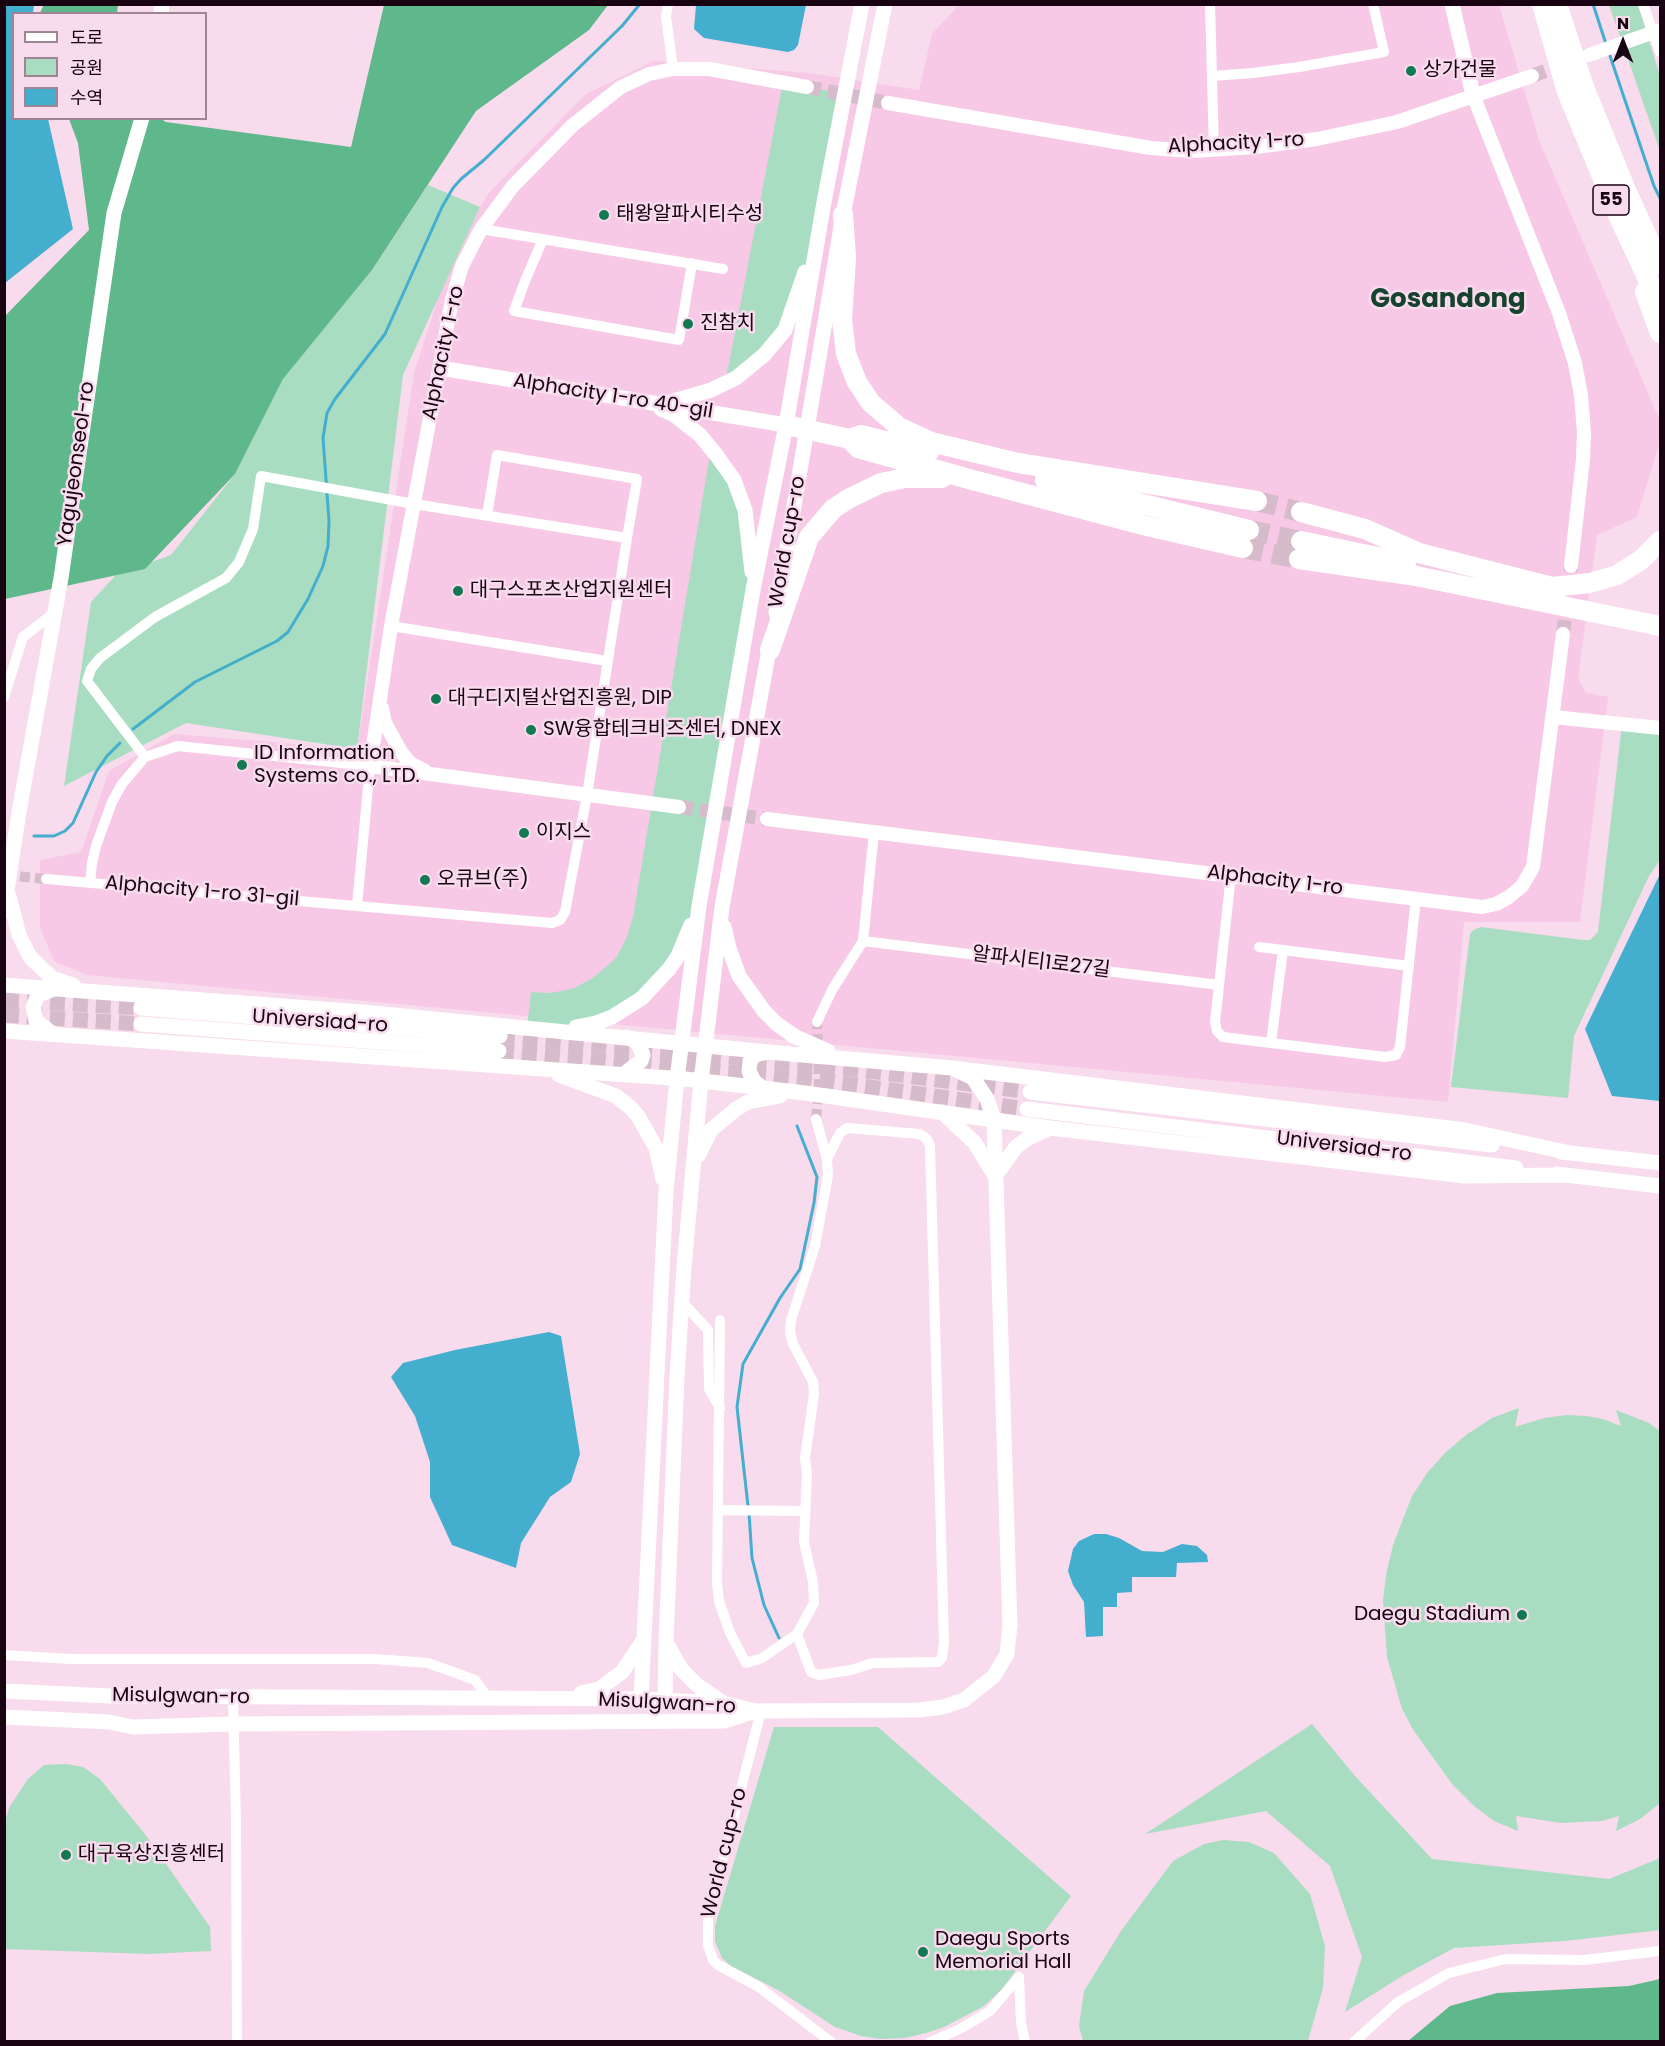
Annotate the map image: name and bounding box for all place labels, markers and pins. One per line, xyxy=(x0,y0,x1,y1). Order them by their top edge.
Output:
place label: 상가건물 xyxy=(1423,59,1497,83)
marker: 상가건물 xyxy=(1404,64,1418,78)
place label: 태왕알파시티수성 xyxy=(616,203,763,227)
marker: 태왕알파시티수성 xyxy=(597,208,611,222)
place label: 진참치 xyxy=(700,312,755,336)
marker: 진참치 xyxy=(681,317,695,331)
place label: 대구스포츠산업지원센터 xyxy=(470,579,672,603)
marker: 대구스포츠산업지원센터 xyxy=(451,584,465,598)
place label: 대구디지털산업진흥원, DIP xyxy=(448,687,672,711)
marker: 대구디지털산업진흥원, DIP xyxy=(429,692,443,706)
place label: SW융합테크비즈센터, DNEX xyxy=(543,718,782,742)
marker: SW융합테크비즈센터, DNEX xyxy=(524,723,538,737)
place label: ID Information Systems co., LTD. xyxy=(254,742,420,789)
marker: ID Information Systems co., LTD. xyxy=(235,758,249,772)
place label: 이지스 xyxy=(536,821,591,845)
marker: 이지스 xyxy=(517,826,531,840)
place label: 오큐브(주) xyxy=(437,868,529,892)
marker: 오큐브(주) xyxy=(418,873,432,887)
place label: Daegu Stadium xyxy=(1354,1603,1510,1627)
marker: Daegu Stadium xyxy=(1515,1608,1529,1622)
place label: 대구육상진흥센터 xyxy=(78,1843,225,1867)
marker: 대구육상진흥센터 xyxy=(59,1848,73,1862)
place label: Daegu Sports Memorial Hall xyxy=(935,1928,1071,1975)
marker: Daegu Sports Memorial Hall xyxy=(916,1945,930,1959)

